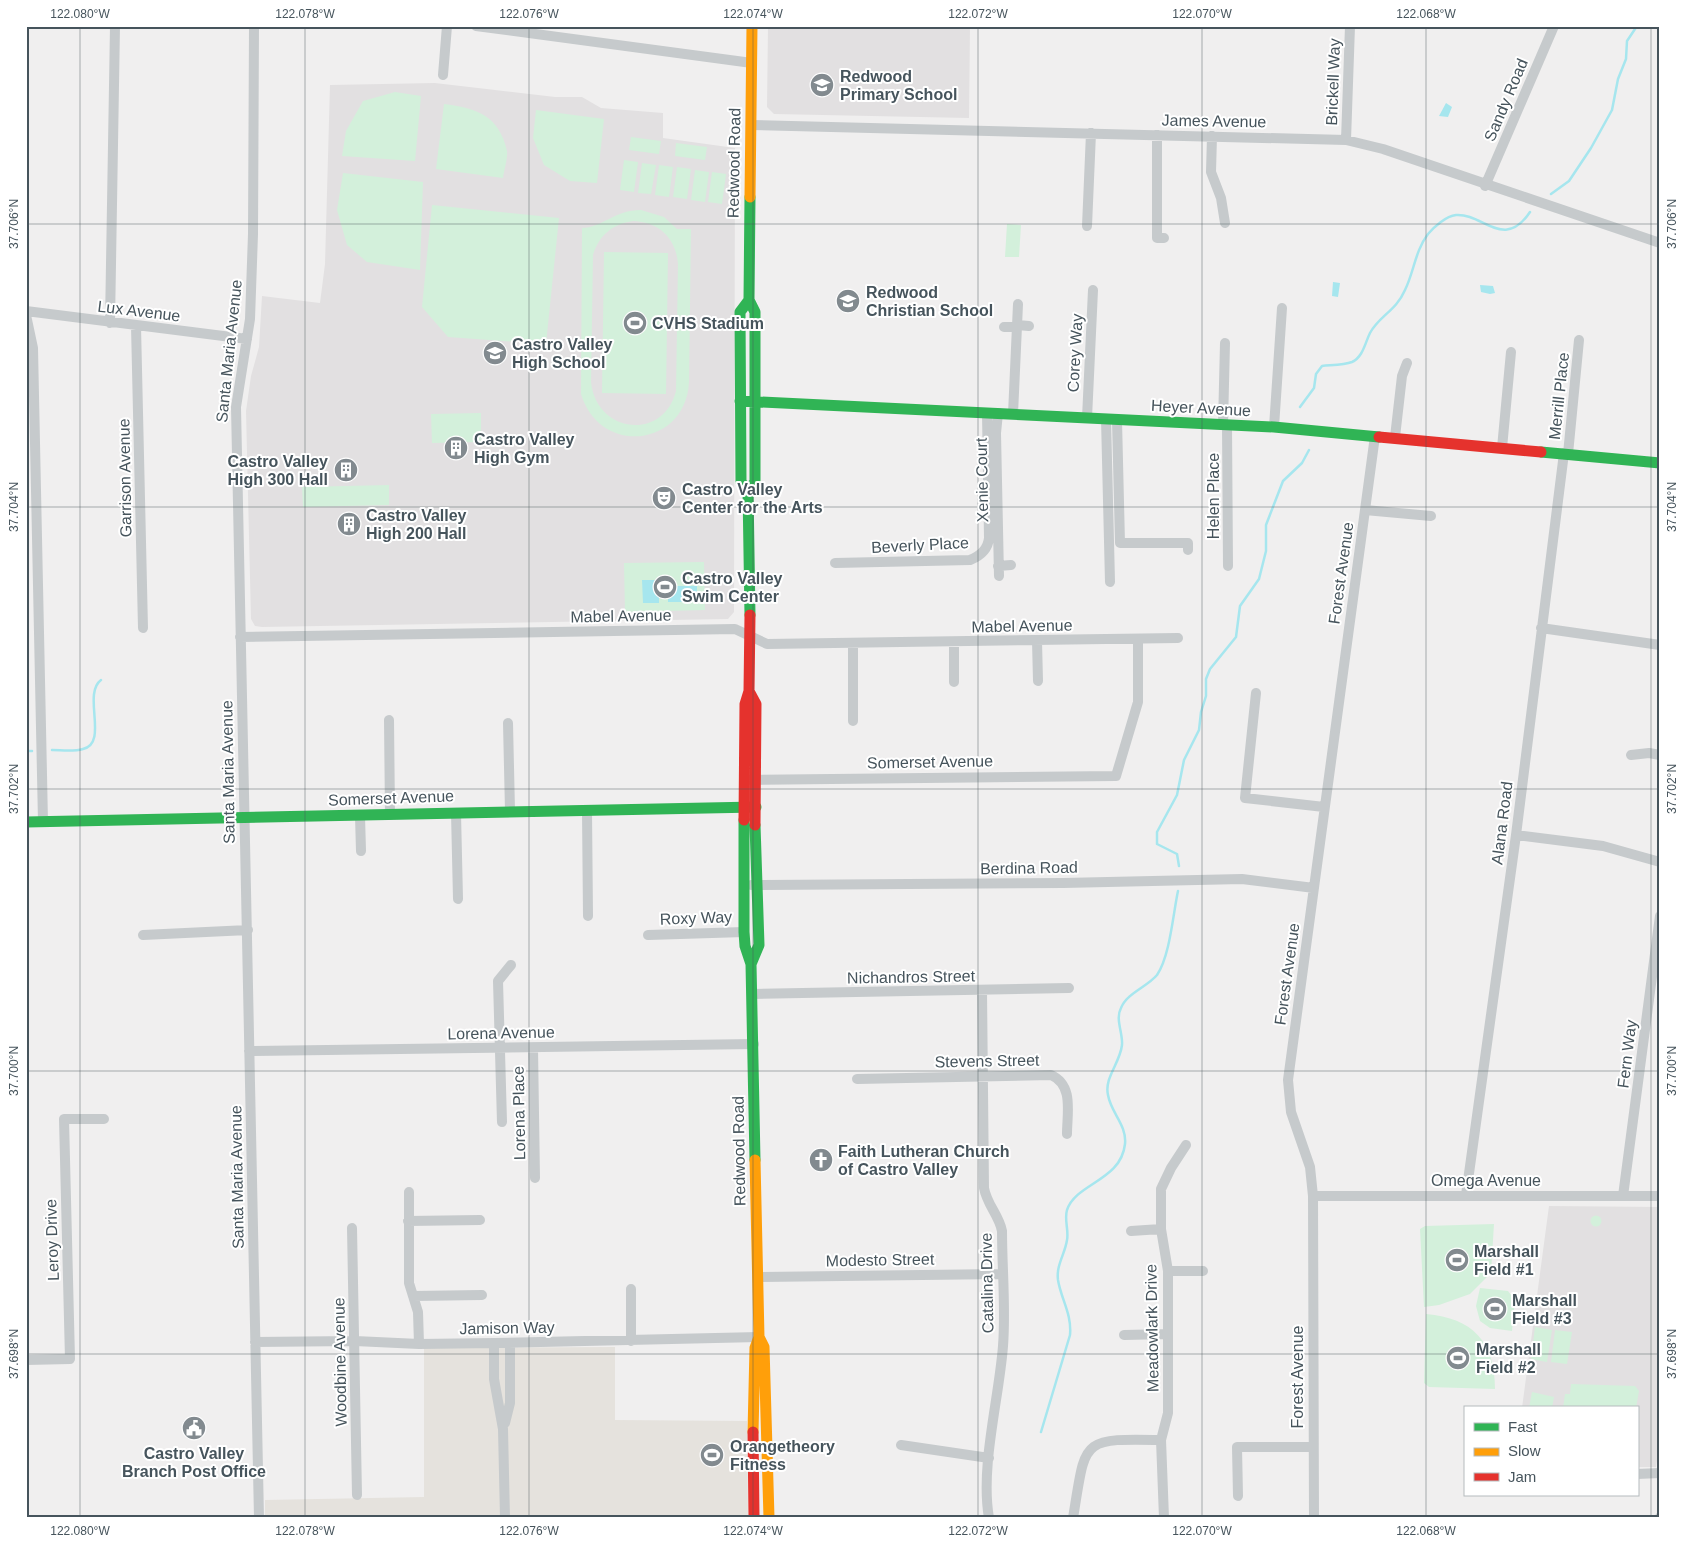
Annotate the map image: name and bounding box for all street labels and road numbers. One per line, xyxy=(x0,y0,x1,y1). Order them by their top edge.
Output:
street label: Brickell Way xyxy=(1323,38,1343,126)
street label: Sandy Road xyxy=(1481,56,1531,144)
street label: Redwood Road xyxy=(725,108,743,218)
street label: James Avenue xyxy=(1162,112,1267,130)
street label: Santa Maria Avenue xyxy=(213,279,245,423)
street label: Lux Avenue xyxy=(97,297,181,325)
street label: Corey Way xyxy=(1064,313,1086,393)
street label: Merrill Place xyxy=(1546,351,1572,441)
street label: Heyer Avenue xyxy=(1151,397,1252,419)
street label: Garrison Avenue xyxy=(115,418,135,538)
street label: Xenie Court xyxy=(973,437,991,522)
street label: Helen Place xyxy=(1205,453,1222,539)
street label: Forest Avenue xyxy=(1325,521,1357,625)
street label: Beverly Place xyxy=(871,534,969,556)
street label: Mabel Avenue xyxy=(570,607,672,625)
street label: Mabel Avenue xyxy=(971,617,1073,635)
street label: Santa Maria Avenue xyxy=(218,700,238,844)
street label: Somerset Avenue xyxy=(867,752,993,772)
street label: Alana Road xyxy=(1488,780,1516,866)
street label: Somerset Avenue xyxy=(328,787,454,809)
street label: Berdina Road xyxy=(980,859,1078,877)
street label: Roxy Way xyxy=(660,908,732,928)
street label: Forest Avenue xyxy=(1271,922,1303,1026)
street label: Nichandros Street xyxy=(847,967,976,987)
street label: Fern Way xyxy=(1614,1019,1640,1089)
street label: Lorena Avenue xyxy=(447,1024,555,1042)
street label: Stevens Street xyxy=(934,1052,1040,1070)
street label: Lorena Place xyxy=(510,1066,528,1160)
street label: Redwood Road xyxy=(730,1096,748,1206)
street label: Santa Maria Avenue xyxy=(227,1105,247,1249)
street label: Omega Avenue xyxy=(1431,1172,1541,1189)
street label: Leroy Drive xyxy=(42,1199,62,1281)
street label: Catalina Drive xyxy=(978,1233,996,1333)
street label: Modesto Street xyxy=(826,1251,935,1269)
street label: Meadowlark Drive xyxy=(1142,1264,1162,1392)
street label: Woodbine Avenue xyxy=(330,1297,350,1427)
street label: Jamison Way xyxy=(459,1319,555,1337)
street label: Forest Avenue xyxy=(1289,1325,1306,1428)

